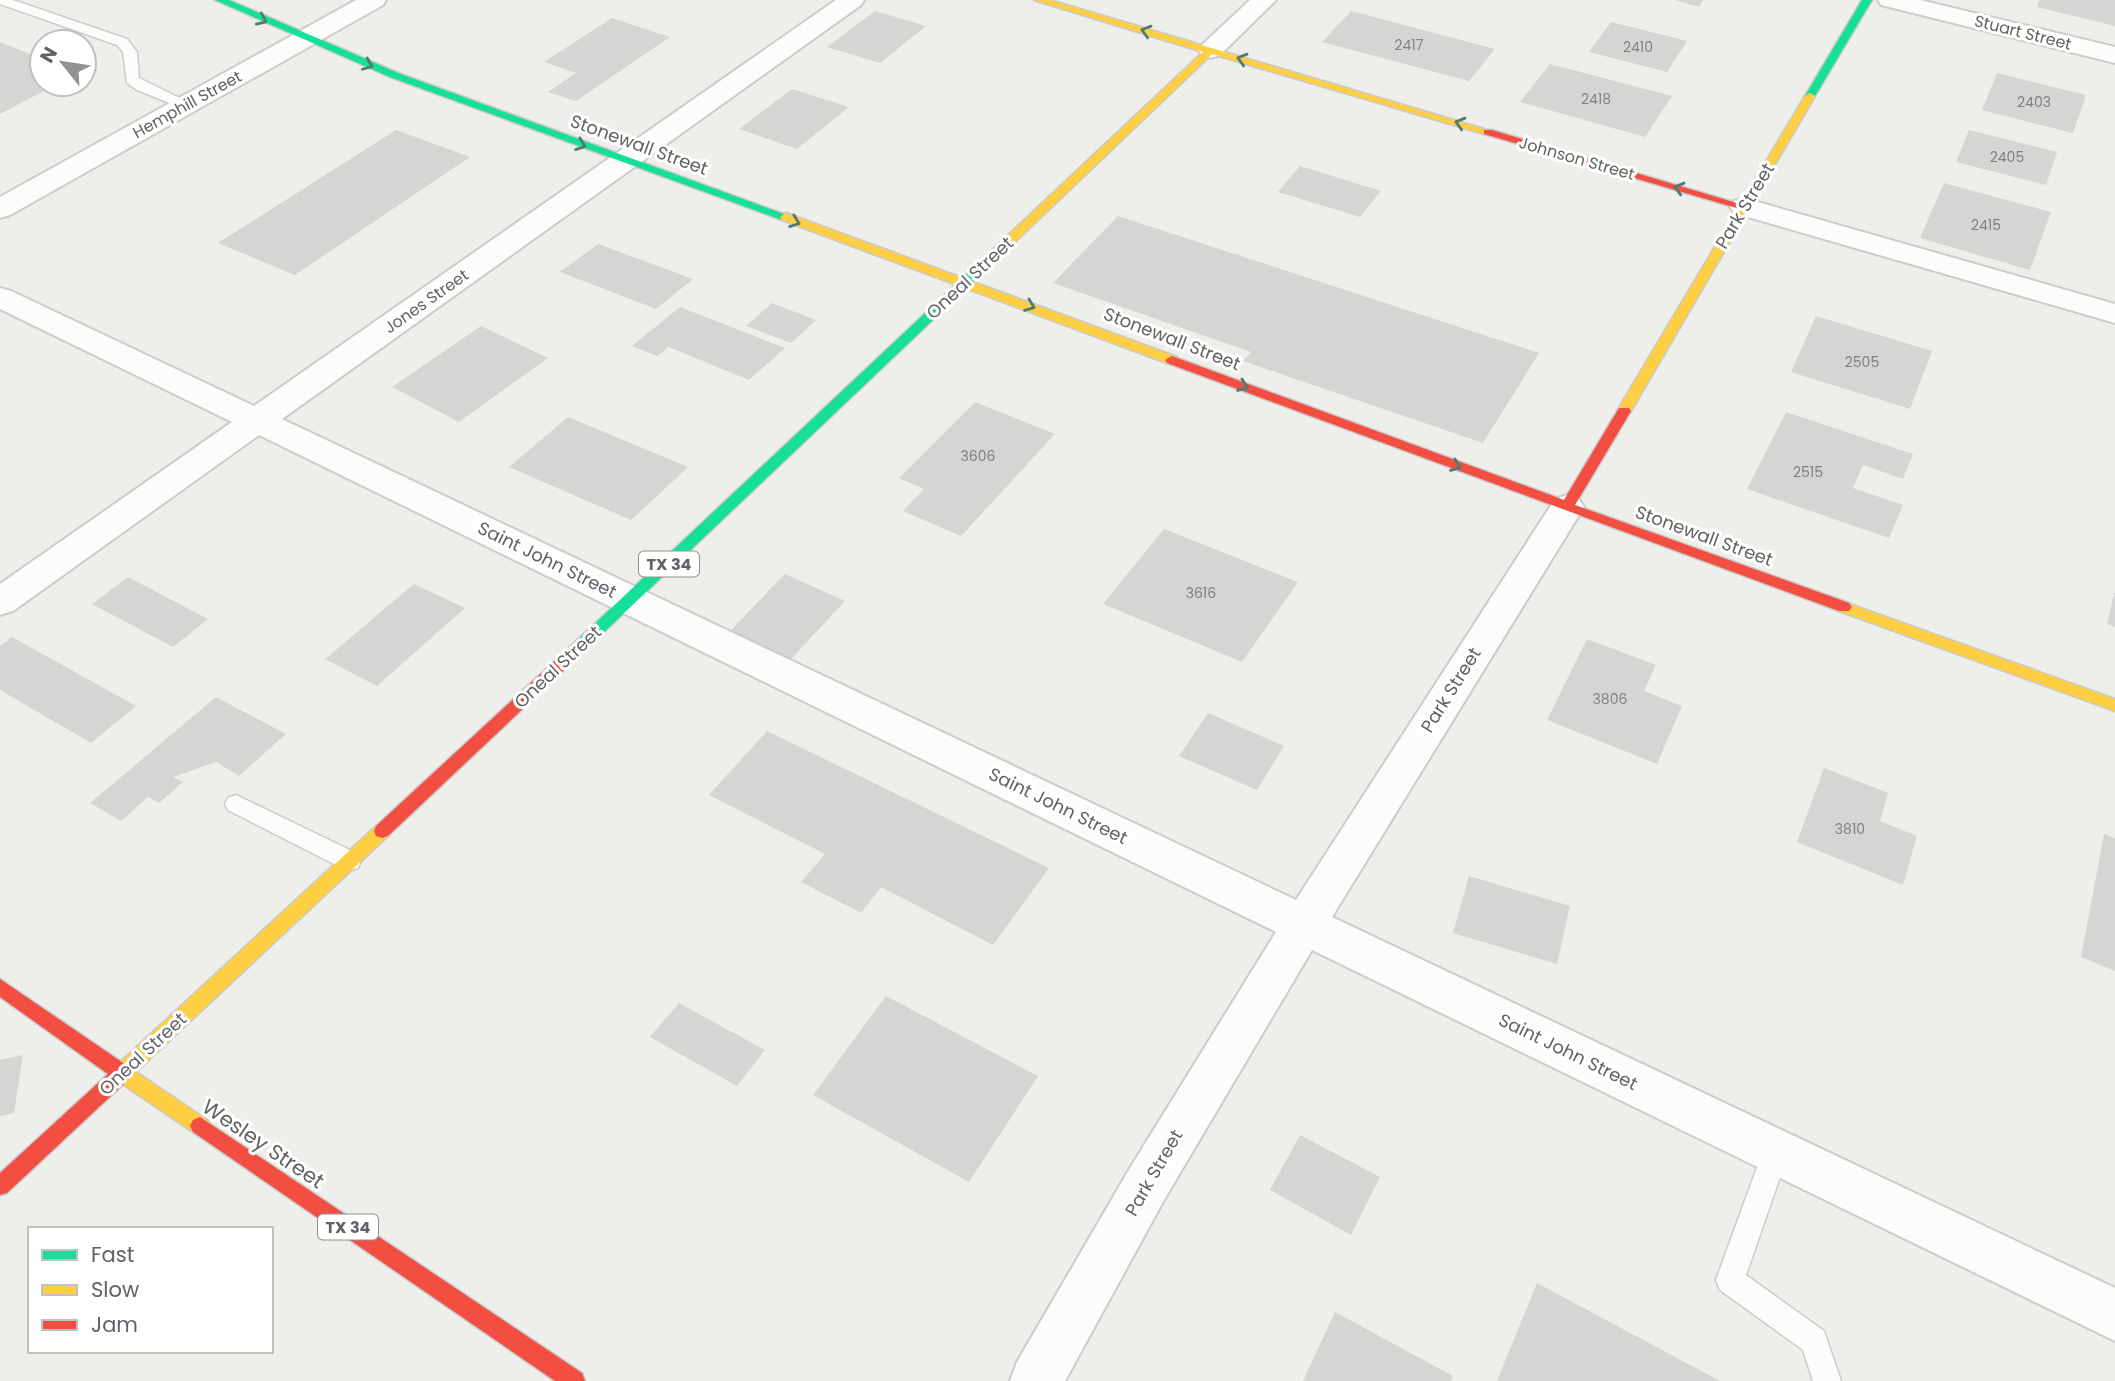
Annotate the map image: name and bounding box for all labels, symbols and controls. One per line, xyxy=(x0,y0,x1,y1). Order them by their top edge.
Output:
street label: Stuart Street xyxy=(1972,9,2074,56)
one-way arrow xyxy=(256,11,268,25)
one-way arrow xyxy=(1140,25,1152,39)
north arrow xyxy=(28,28,98,98)
house number: 2417 xyxy=(1395,35,1424,55)
house number: 2410 xyxy=(1623,37,1653,57)
text: N xyxy=(33,42,64,68)
one-way arrow xyxy=(1236,53,1248,68)
one-way arrow xyxy=(361,56,373,70)
street label: Hemphill Street xyxy=(129,65,246,144)
house number: 2418 xyxy=(1581,89,1611,109)
house number: 2403 xyxy=(2017,92,2051,112)
street label: Stonewall Street xyxy=(567,108,711,181)
one-way arrow xyxy=(1455,117,1467,132)
street label: Johnson Street xyxy=(1516,131,1637,186)
one-way arrow xyxy=(575,137,587,151)
house number: 2405 xyxy=(1990,147,2024,167)
street label: Park Street xyxy=(1709,158,1780,253)
one-way arrow xyxy=(1673,181,1685,196)
one-way arrow xyxy=(789,214,801,228)
house number: 2415 xyxy=(1971,215,2001,235)
street label: Oneal Street xyxy=(921,231,1019,325)
street label: Jones Street xyxy=(379,264,473,339)
one-way arrow xyxy=(1023,298,1035,312)
street label: Stonewall Street xyxy=(1100,301,1244,376)
house number: 2505 xyxy=(1845,352,1879,372)
one-way arrow xyxy=(1236,378,1248,392)
house number: 3606 xyxy=(961,446,996,466)
one-way arrow xyxy=(1449,458,1461,472)
house number: 2515 xyxy=(1793,462,1823,482)
street label: Stonewall Street xyxy=(1632,499,1776,572)
street label: Saint John Street xyxy=(474,515,621,604)
road number: TX 34 xyxy=(639,552,699,576)
house number: 3616 xyxy=(1186,583,1216,603)
street label: Oneal Street xyxy=(509,620,607,714)
street label: Park Street xyxy=(1415,642,1487,737)
house number: 3806 xyxy=(1593,689,1627,709)
street label: Saint John Street xyxy=(985,761,1132,850)
house number: 3810 xyxy=(1835,819,1865,839)
street label: Oneal Street xyxy=(94,1007,192,1101)
street label: Saint John Street xyxy=(1495,1007,1642,1096)
street label: Wesley Street xyxy=(196,1092,330,1195)
street label: Park Street xyxy=(1119,1125,1188,1221)
road number: TX 34 xyxy=(318,1214,378,1240)
legend xyxy=(28,1227,273,1353)
text: Fast xyxy=(91,1240,134,1269)
text: Slow xyxy=(91,1275,139,1304)
text: Jam xyxy=(91,1310,138,1339)

